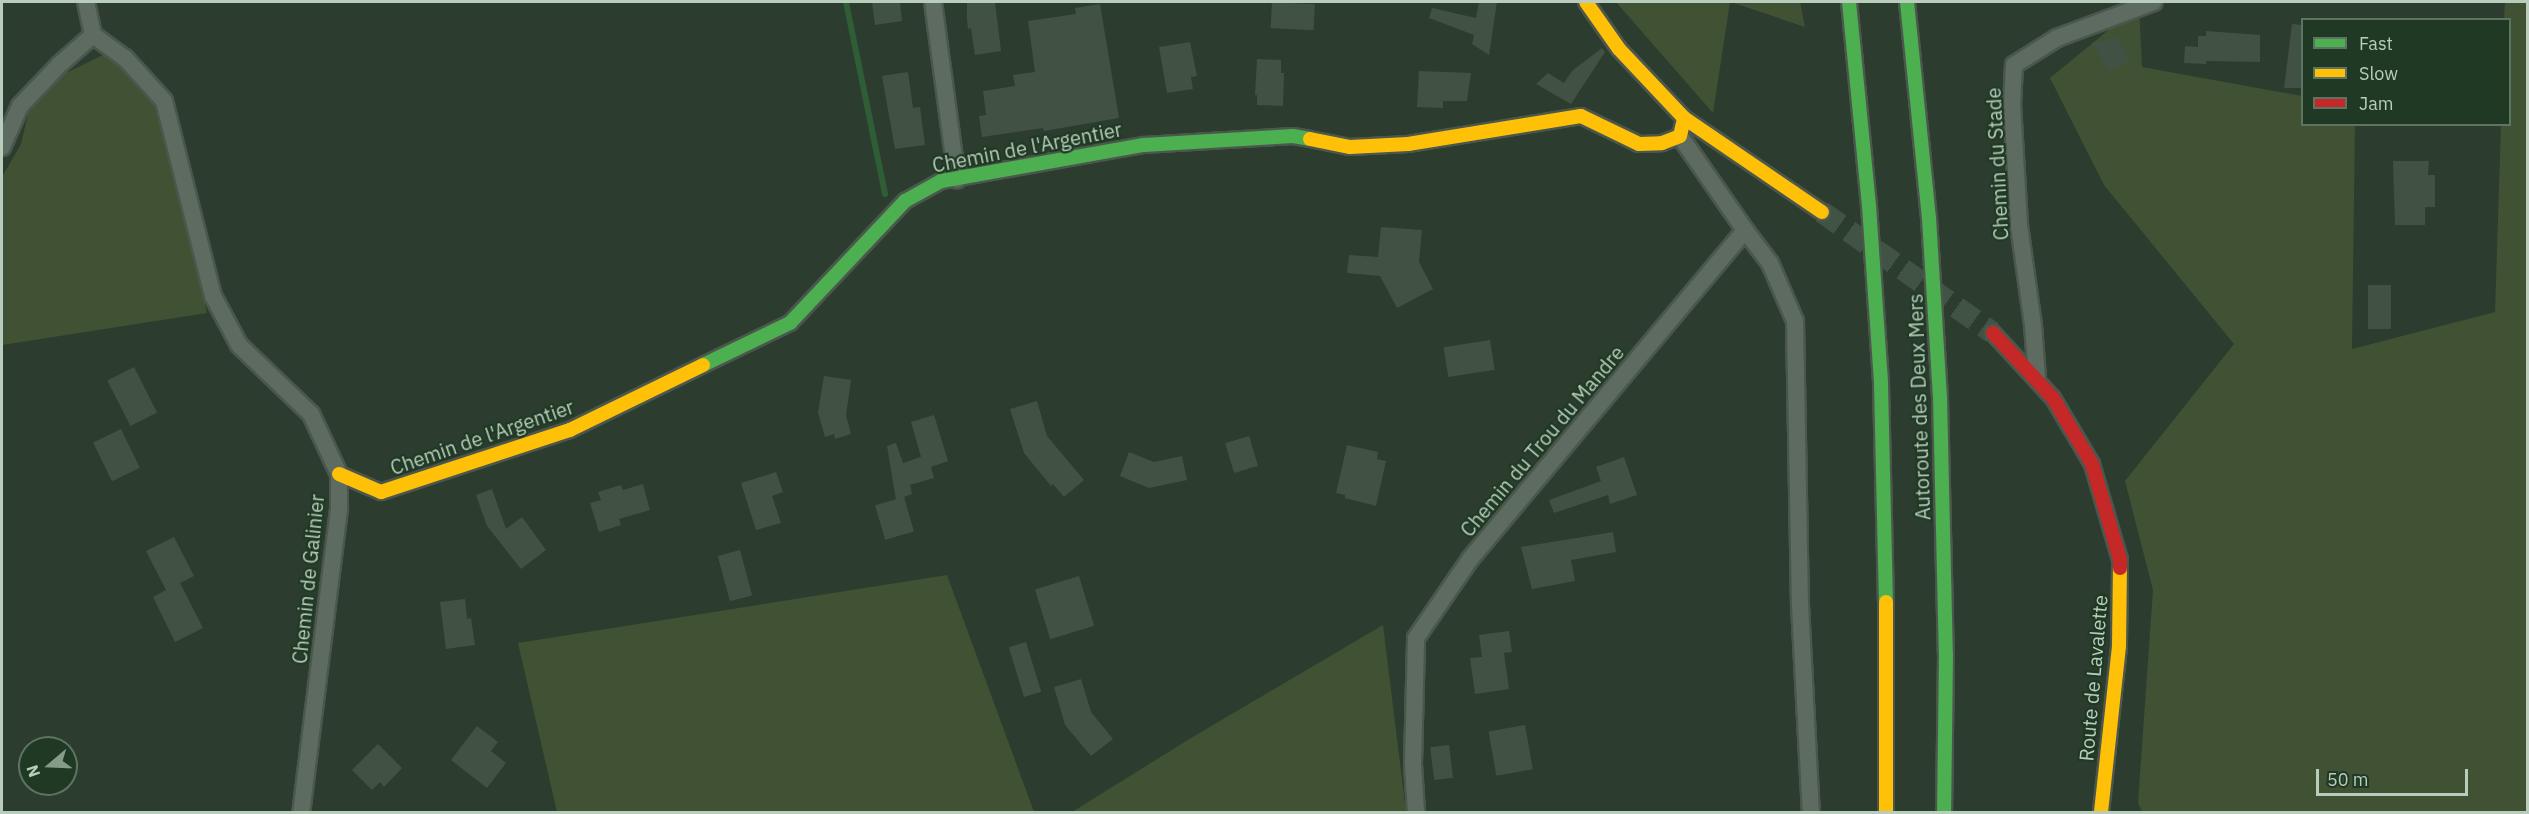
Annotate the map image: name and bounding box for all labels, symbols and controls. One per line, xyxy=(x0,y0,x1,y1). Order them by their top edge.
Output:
legend xyxy=(2301,18,2511,126)
text: Fast xyxy=(2359,32,2393,55)
text: Slow xyxy=(2359,62,2398,85)
street label: Chemin du Stade xyxy=(1981,87,2013,241)
text: Jam xyxy=(2359,92,2394,115)
street label: Chemin de l'Argentier xyxy=(930,117,1124,177)
street label: Autoroute des Deux Mers xyxy=(1903,293,1935,521)
street label: Chemin du Trou du Mandre xyxy=(1455,341,1629,541)
street label: Chemin de l'Argentier xyxy=(387,394,577,480)
street label: Chemin de Galinier xyxy=(287,493,329,665)
street label: Route de Lavalette xyxy=(2074,594,2112,762)
north arrow xyxy=(18,736,78,796)
scale bar xyxy=(2319,757,2470,795)
text: N xyxy=(22,762,44,780)
text: 50 m xyxy=(2327,768,2369,791)

